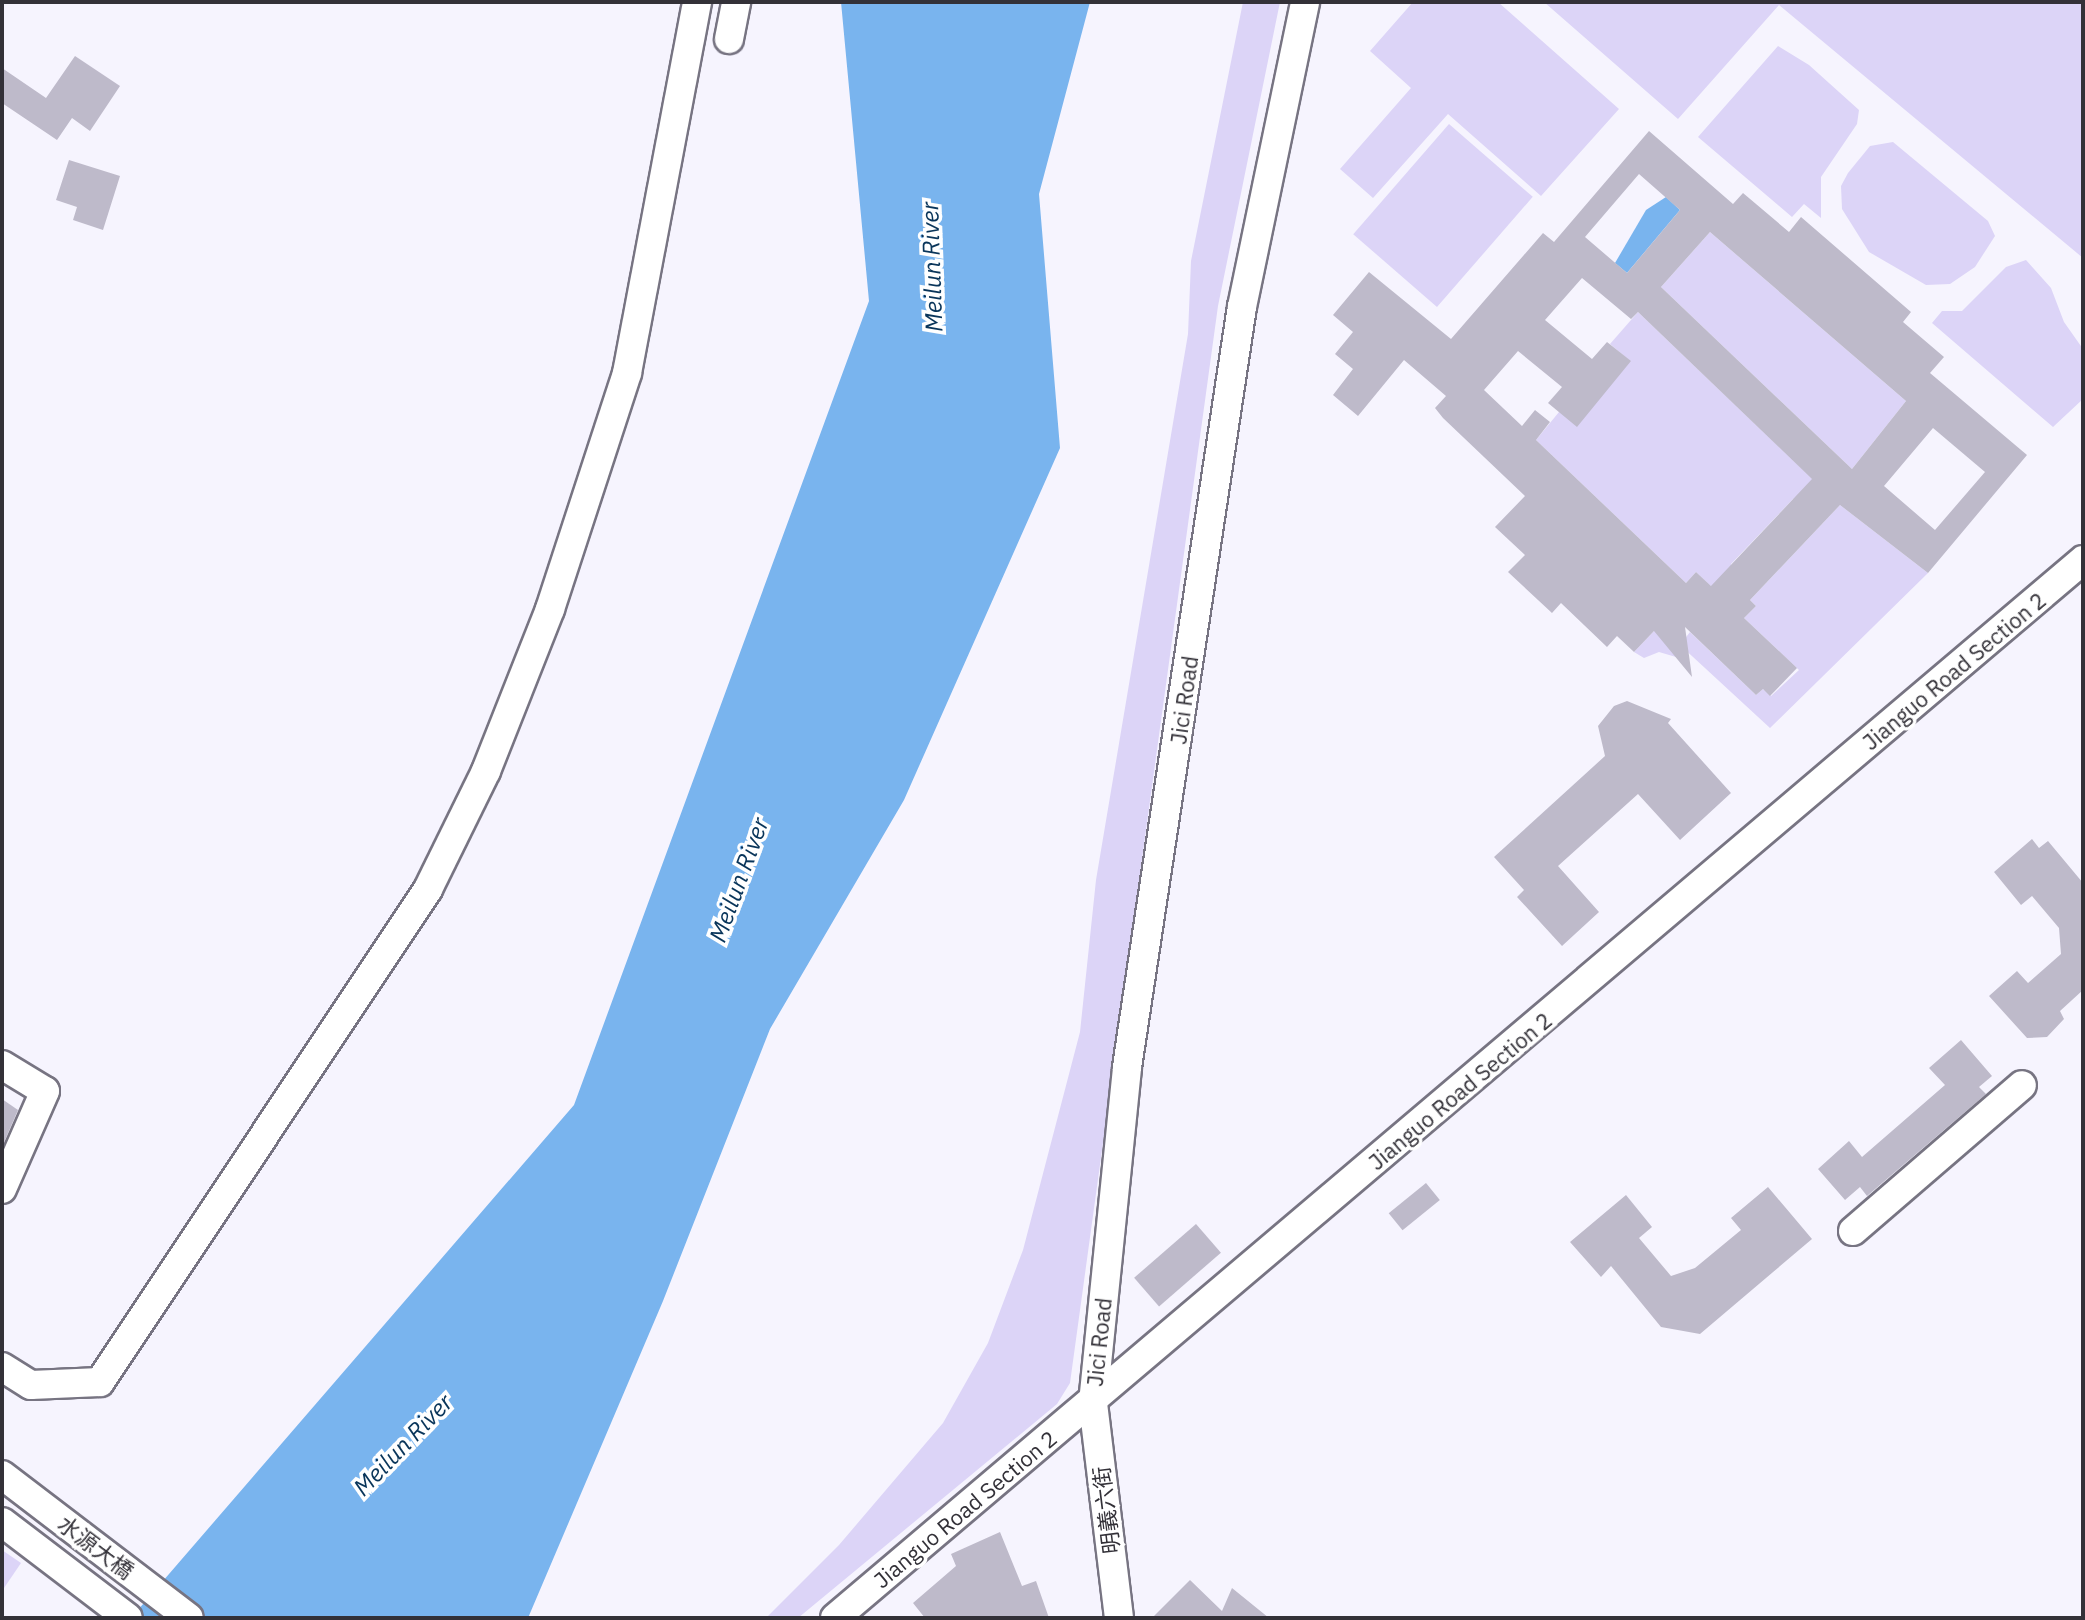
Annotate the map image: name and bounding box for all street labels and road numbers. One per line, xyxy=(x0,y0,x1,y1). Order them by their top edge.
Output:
street label: Jianguo Road Section 2 xyxy=(1857,587,2051,755)
street label: Jici Road xyxy=(1165,654,1203,746)
street label: Jianguo Road Section 2 xyxy=(1363,1007,1557,1175)
street label: Jici Road xyxy=(1081,1296,1117,1388)
street label: Jianguo Road Section 2 xyxy=(868,1425,1062,1593)
street label: 明義六街 xyxy=(1088,1465,1124,1555)
street label: 水源大橋 xyxy=(53,1510,139,1584)

